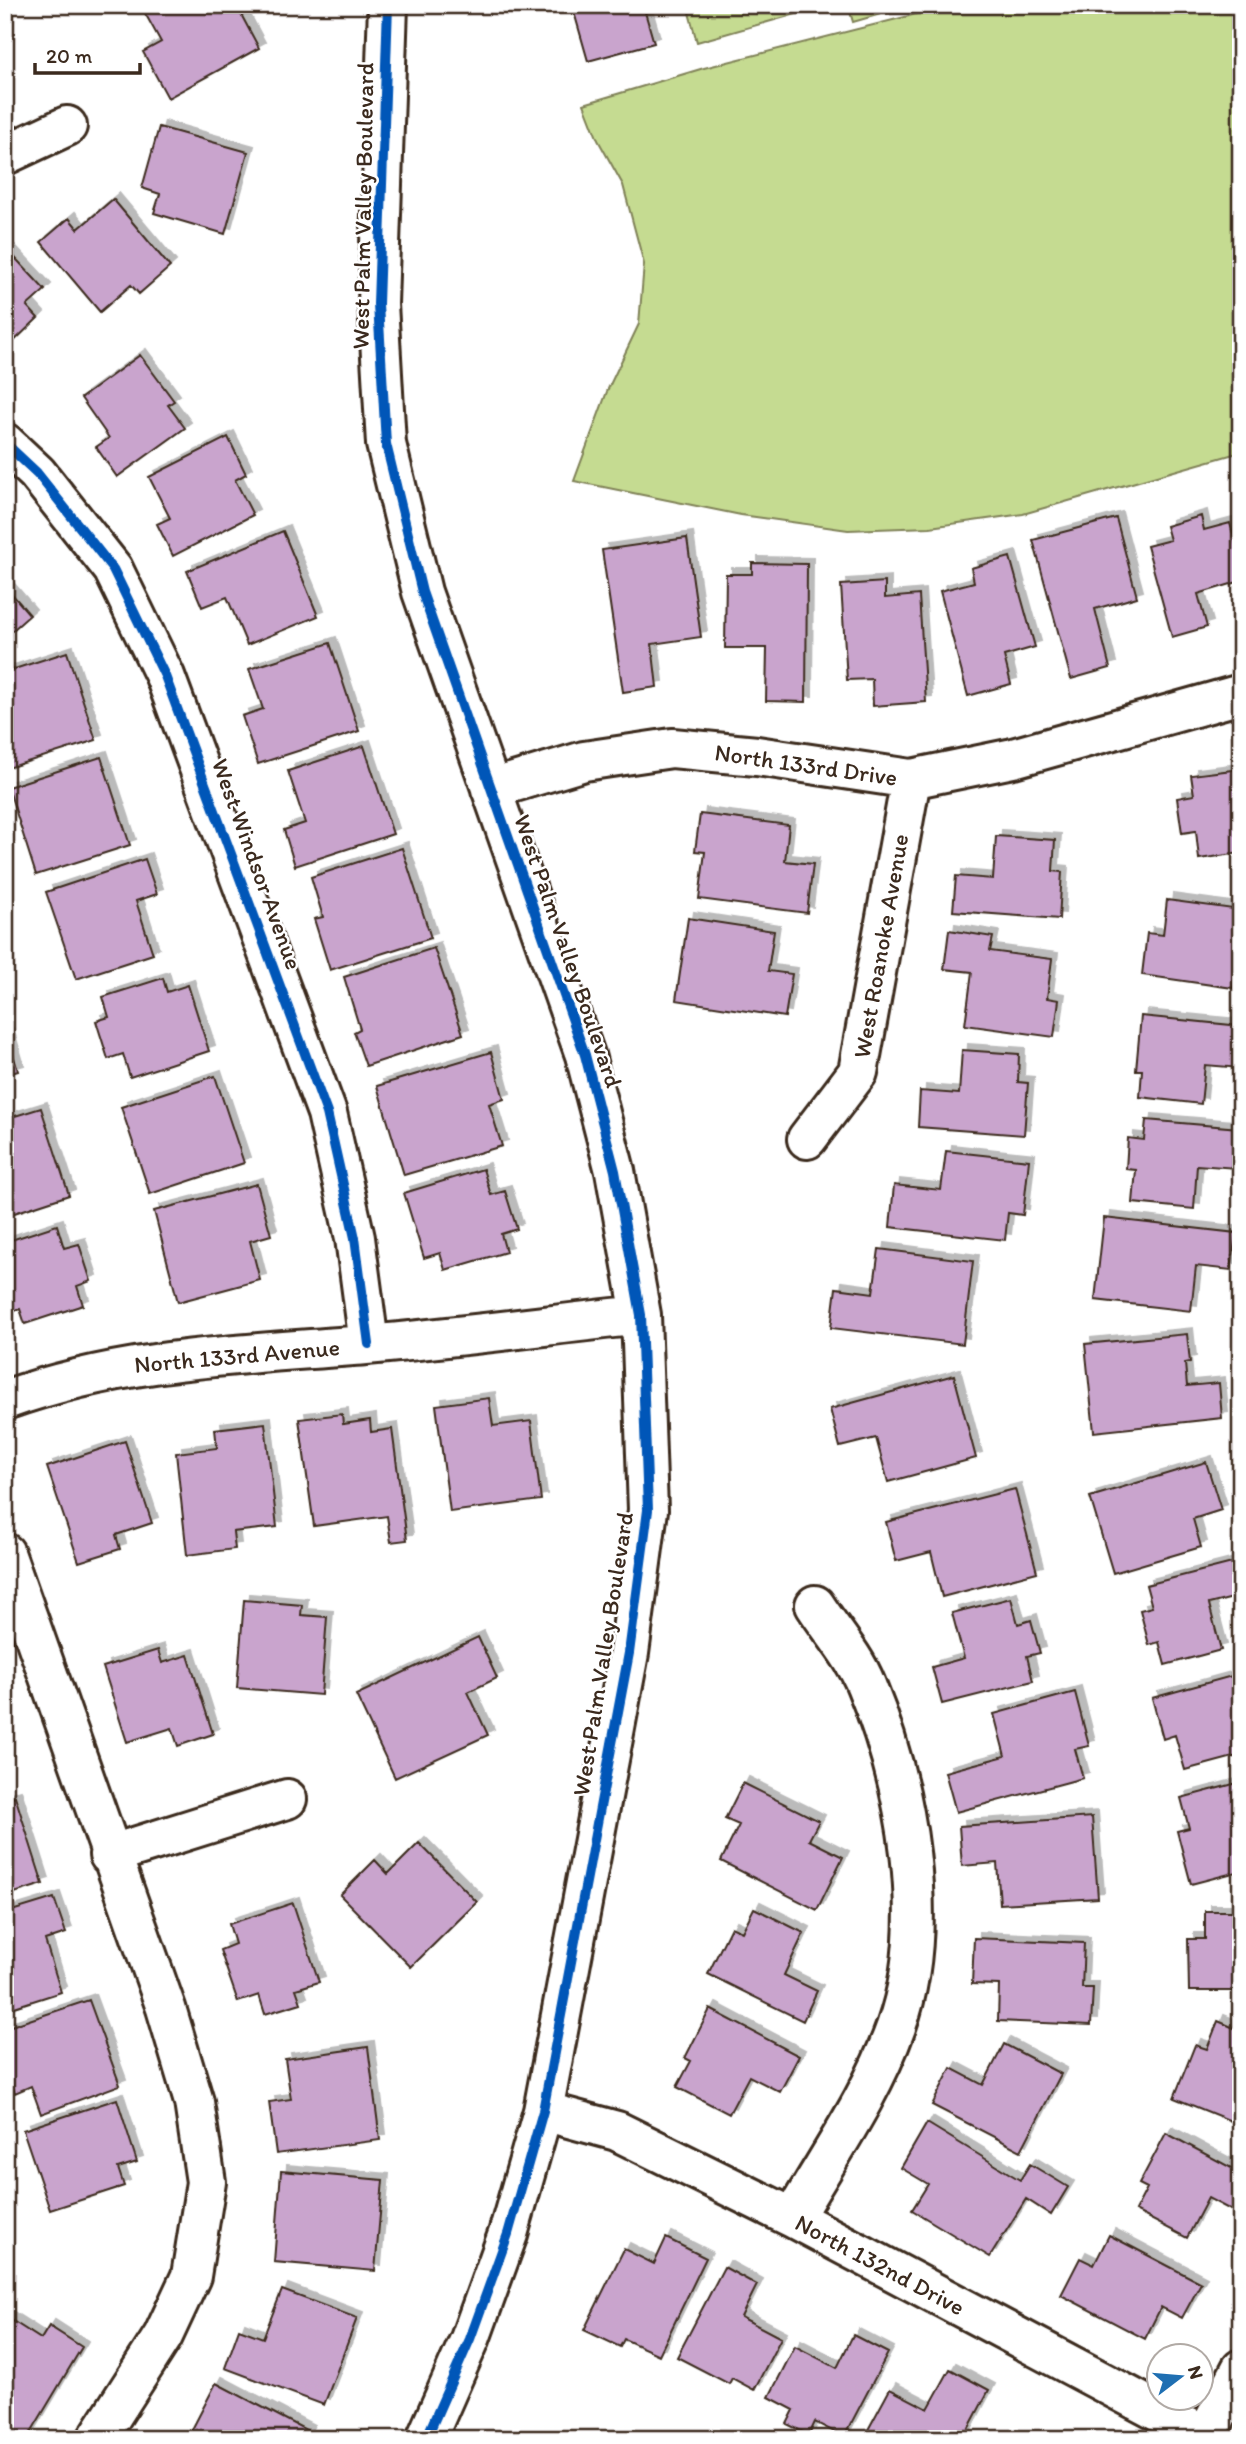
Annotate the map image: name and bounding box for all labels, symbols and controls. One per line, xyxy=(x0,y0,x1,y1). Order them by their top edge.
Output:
scale bar xyxy=(35,32,140,76)
text: 20 m xyxy=(46,43,93,68)
street label: West Palm Valley Boulevard xyxy=(345,62,380,350)
street label: North 133rd Drive xyxy=(713,737,899,792)
street label: West Windsor Avenue xyxy=(206,754,309,973)
street label: West Palm Valley Boulevard xyxy=(508,810,629,1091)
street label: West Roanoke Avenue xyxy=(847,832,915,1060)
street label: North 133rd Avenue xyxy=(133,1332,341,1379)
street label: West Palm Valley Boulevard xyxy=(566,1510,639,1798)
street label: North 132nd Drive xyxy=(790,2208,970,2321)
north arrow xyxy=(1144,2342,1214,2412)
text: N xyxy=(1183,2363,1209,2382)

